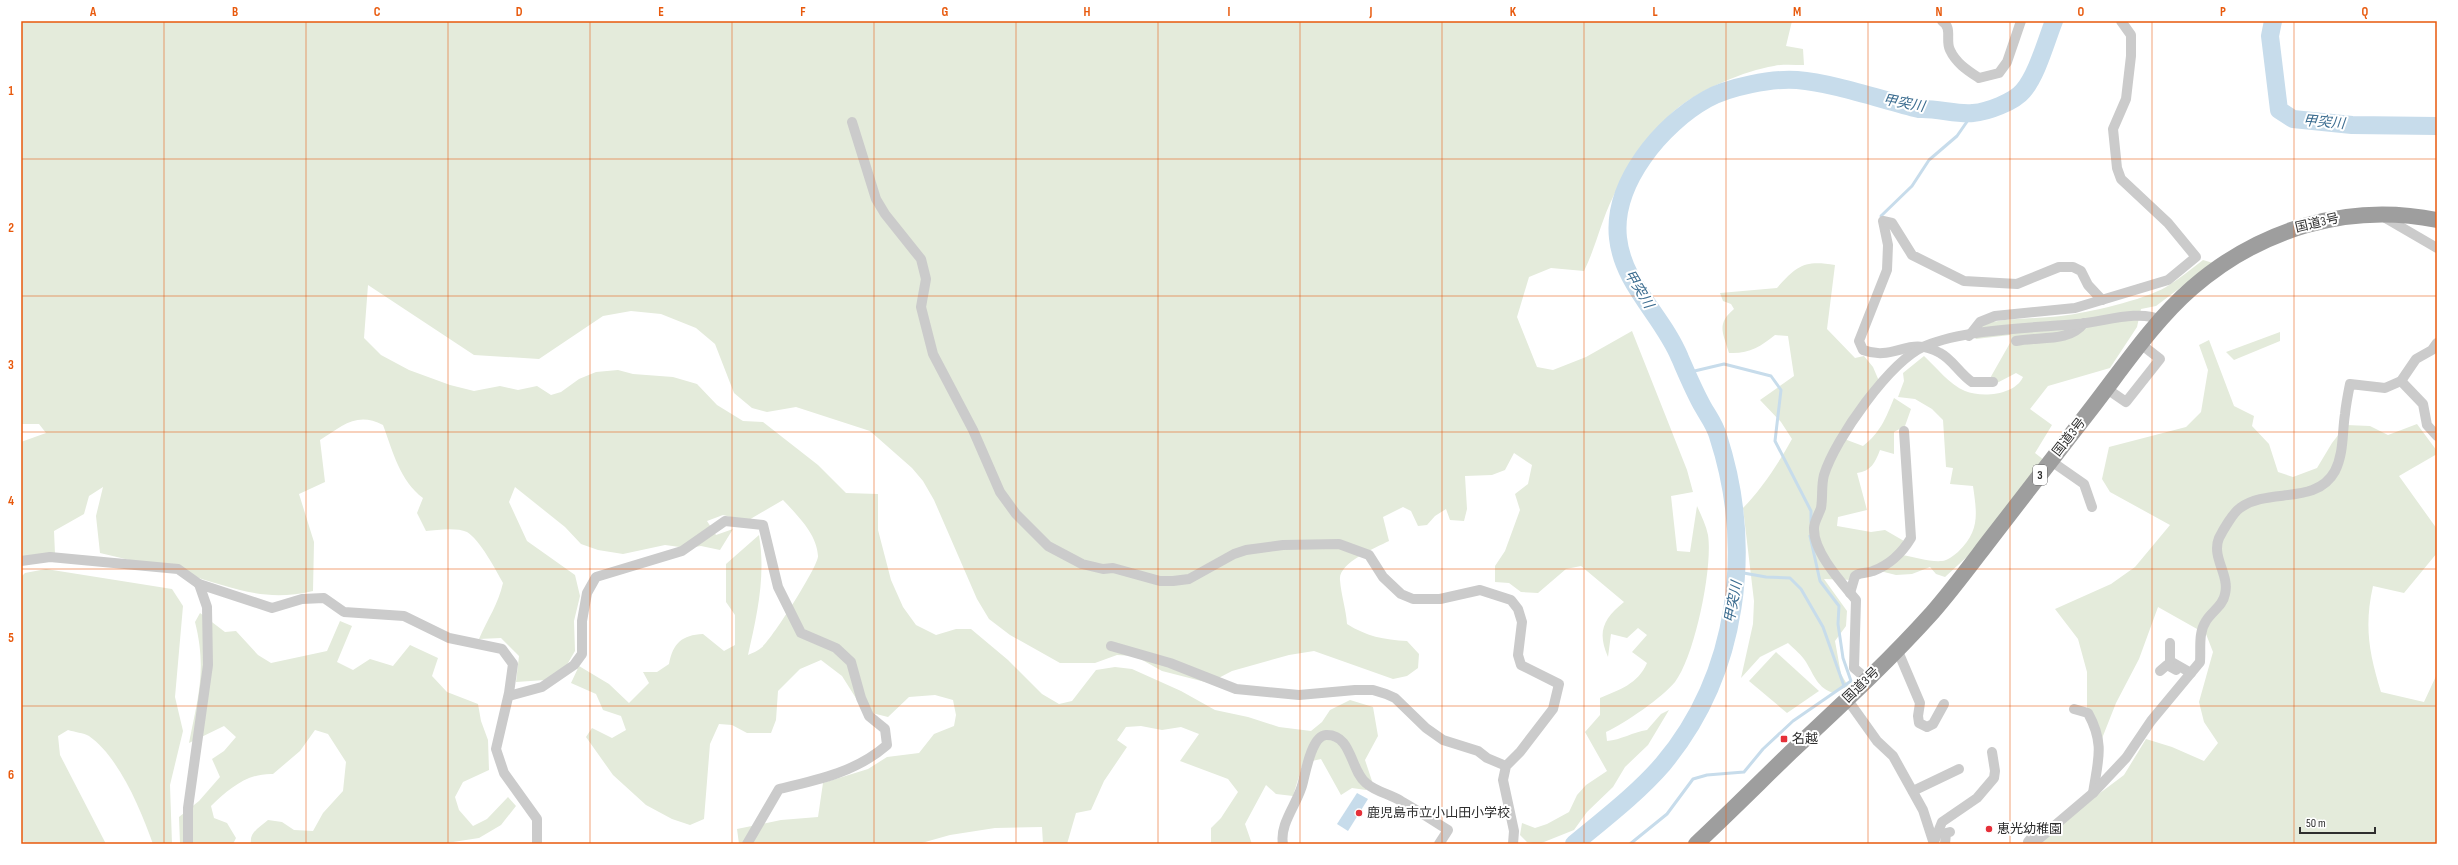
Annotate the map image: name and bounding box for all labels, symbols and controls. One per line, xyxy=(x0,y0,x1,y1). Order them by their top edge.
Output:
text: A xyxy=(89,4,97,20)
text: B xyxy=(232,4,238,20)
text: C xyxy=(374,4,381,20)
text: D xyxy=(516,4,523,20)
text: E xyxy=(658,4,664,20)
text: F xyxy=(800,4,806,20)
text: G xyxy=(942,4,949,20)
text: H xyxy=(1084,4,1091,20)
text: I xyxy=(1228,4,1231,20)
text: J xyxy=(1369,4,1373,20)
text: K xyxy=(1510,4,1517,20)
text: L xyxy=(1652,4,1658,20)
text: M xyxy=(1793,4,1801,20)
text: N xyxy=(1936,4,1943,20)
text: O xyxy=(2078,4,2085,20)
text: P xyxy=(2220,4,2226,20)
text: Q xyxy=(2362,4,2369,20)
text: 1 xyxy=(8,83,14,99)
water label: 甲突川 xyxy=(1882,91,1928,115)
water label: 甲突川 xyxy=(2302,112,2348,132)
street label: 国道3号 xyxy=(2294,210,2340,236)
text: 2 xyxy=(8,220,14,236)
water label: 甲突川 xyxy=(1621,267,1658,313)
text: 3 xyxy=(8,357,14,373)
street label: 国道3号 xyxy=(2049,415,2089,459)
road number: 3 xyxy=(2033,465,2047,485)
text: 4 xyxy=(8,493,14,509)
water label: 甲突川 xyxy=(1721,578,1745,624)
text: 5 xyxy=(8,630,14,646)
street label: 国道3号 xyxy=(1839,664,1883,706)
place label: 名越 xyxy=(1792,731,1818,747)
marker: 名越 xyxy=(1779,734,1789,744)
text: 6 xyxy=(8,767,14,783)
place label: 鹿児島市立小山田小学校 xyxy=(1367,805,1510,821)
marker: 鹿児島市立小山田小学校 xyxy=(1354,808,1364,818)
scale bar xyxy=(2300,809,2375,835)
text: 50 m xyxy=(2306,816,2326,831)
place label: 恵光幼稚園 xyxy=(1997,821,2062,837)
marker: 恵光幼稚園 xyxy=(1984,824,1994,834)

